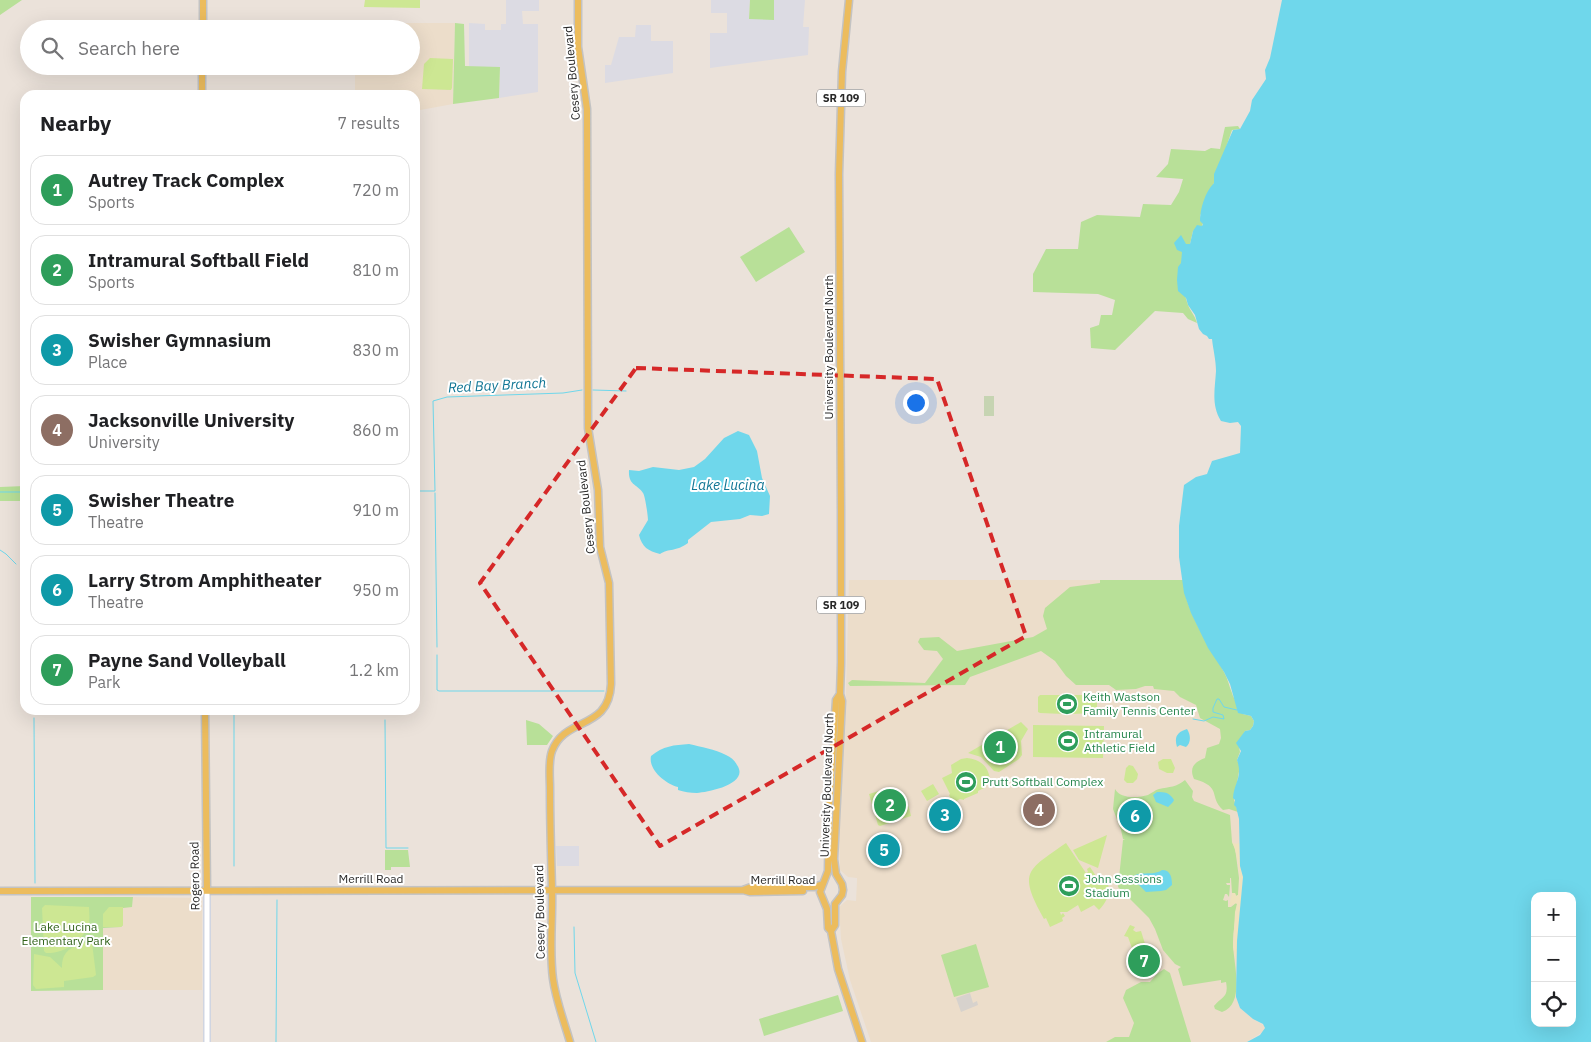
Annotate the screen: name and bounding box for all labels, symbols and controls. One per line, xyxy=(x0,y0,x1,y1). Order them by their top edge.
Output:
search box xyxy=(20,20,420,75)
street label: Cesery Boulevard xyxy=(560,25,583,121)
icon: search xyxy=(38,34,66,62)
text: Search here xyxy=(78,36,180,60)
road number: SR 109 xyxy=(817,90,865,106)
text: Nearby xyxy=(40,109,111,137)
text: 7 results xyxy=(337,113,400,133)
text: Autrey Track Complex xyxy=(88,168,285,192)
text: 1 xyxy=(52,180,62,200)
text: 720 m xyxy=(352,180,399,200)
text: Sports xyxy=(88,192,135,212)
text: Intramural Softball Field xyxy=(88,248,309,272)
text: 2 xyxy=(52,260,62,280)
text: 810 m xyxy=(352,260,399,280)
text: Sports xyxy=(88,272,135,292)
street label: University Boulevard North xyxy=(821,275,836,419)
text: Swisher Gymnasium xyxy=(88,328,271,352)
text: 3 xyxy=(52,340,62,360)
text: 830 m xyxy=(352,340,399,360)
text: Place xyxy=(88,352,127,372)
water label: Red Bay Branch xyxy=(447,373,547,397)
your location xyxy=(903,390,929,416)
text: Jacksonville University xyxy=(88,408,294,432)
text: 4 xyxy=(52,420,62,440)
text: 860 m xyxy=(352,420,399,440)
text: University xyxy=(88,432,160,452)
street label: Cesery Boulevard xyxy=(573,459,598,555)
water label: Lake Lucina xyxy=(691,476,765,494)
text: Swisher Theatre xyxy=(88,488,234,512)
text: 5 xyxy=(52,500,62,520)
text: 910 m xyxy=(352,500,399,520)
text: Theatre xyxy=(88,512,144,532)
text: Larry Strom Amphitheater xyxy=(88,568,322,592)
text: 6 xyxy=(52,580,62,600)
text: 950 m xyxy=(352,580,399,600)
text: Theatre xyxy=(88,592,144,612)
road number: SR 109 xyxy=(817,596,865,614)
text: Payne Sand Volleyball xyxy=(88,648,286,672)
text: 7 xyxy=(52,660,62,680)
text: 1.2 km xyxy=(349,660,399,680)
text: Park xyxy=(88,672,120,692)
place label: Keith Wastson Family Tennis Center xyxy=(1083,689,1196,718)
sports icon: Keith Wastson Family Tennis Center xyxy=(1055,692,1079,716)
street label: University Boulevard North xyxy=(816,712,837,858)
place label: Intramural Athletic Field xyxy=(1084,726,1155,755)
pin: 1 xyxy=(984,728,1016,766)
sports icon: Intramural Athletic Field xyxy=(1056,729,1080,753)
sports icon: Prutt Softball Complex xyxy=(954,770,978,794)
place label: Prutt Softball Complex xyxy=(982,774,1103,789)
pin: 2 xyxy=(874,786,906,824)
pin: 4 xyxy=(1023,791,1055,829)
pin: 3 xyxy=(929,796,961,834)
pin: 6 xyxy=(1119,797,1151,835)
pin: 5 xyxy=(868,831,900,869)
street label: Rogero Road xyxy=(186,842,203,910)
street label: Cesery Boulevard xyxy=(531,865,548,959)
street label: Merrill Road xyxy=(338,871,404,886)
place label: John Sessions Stadium xyxy=(1085,871,1162,900)
street label: Merrill Road xyxy=(750,872,816,887)
sports icon: John Sessions Stadium xyxy=(1057,874,1081,898)
map controls xyxy=(1531,892,1576,1027)
button: + xyxy=(1531,892,1576,937)
park label: Lake Lucina Elementary Park xyxy=(22,919,111,948)
button: − xyxy=(1531,937,1576,982)
pin: 7 xyxy=(1128,942,1160,980)
button: locate xyxy=(1531,982,1576,1027)

